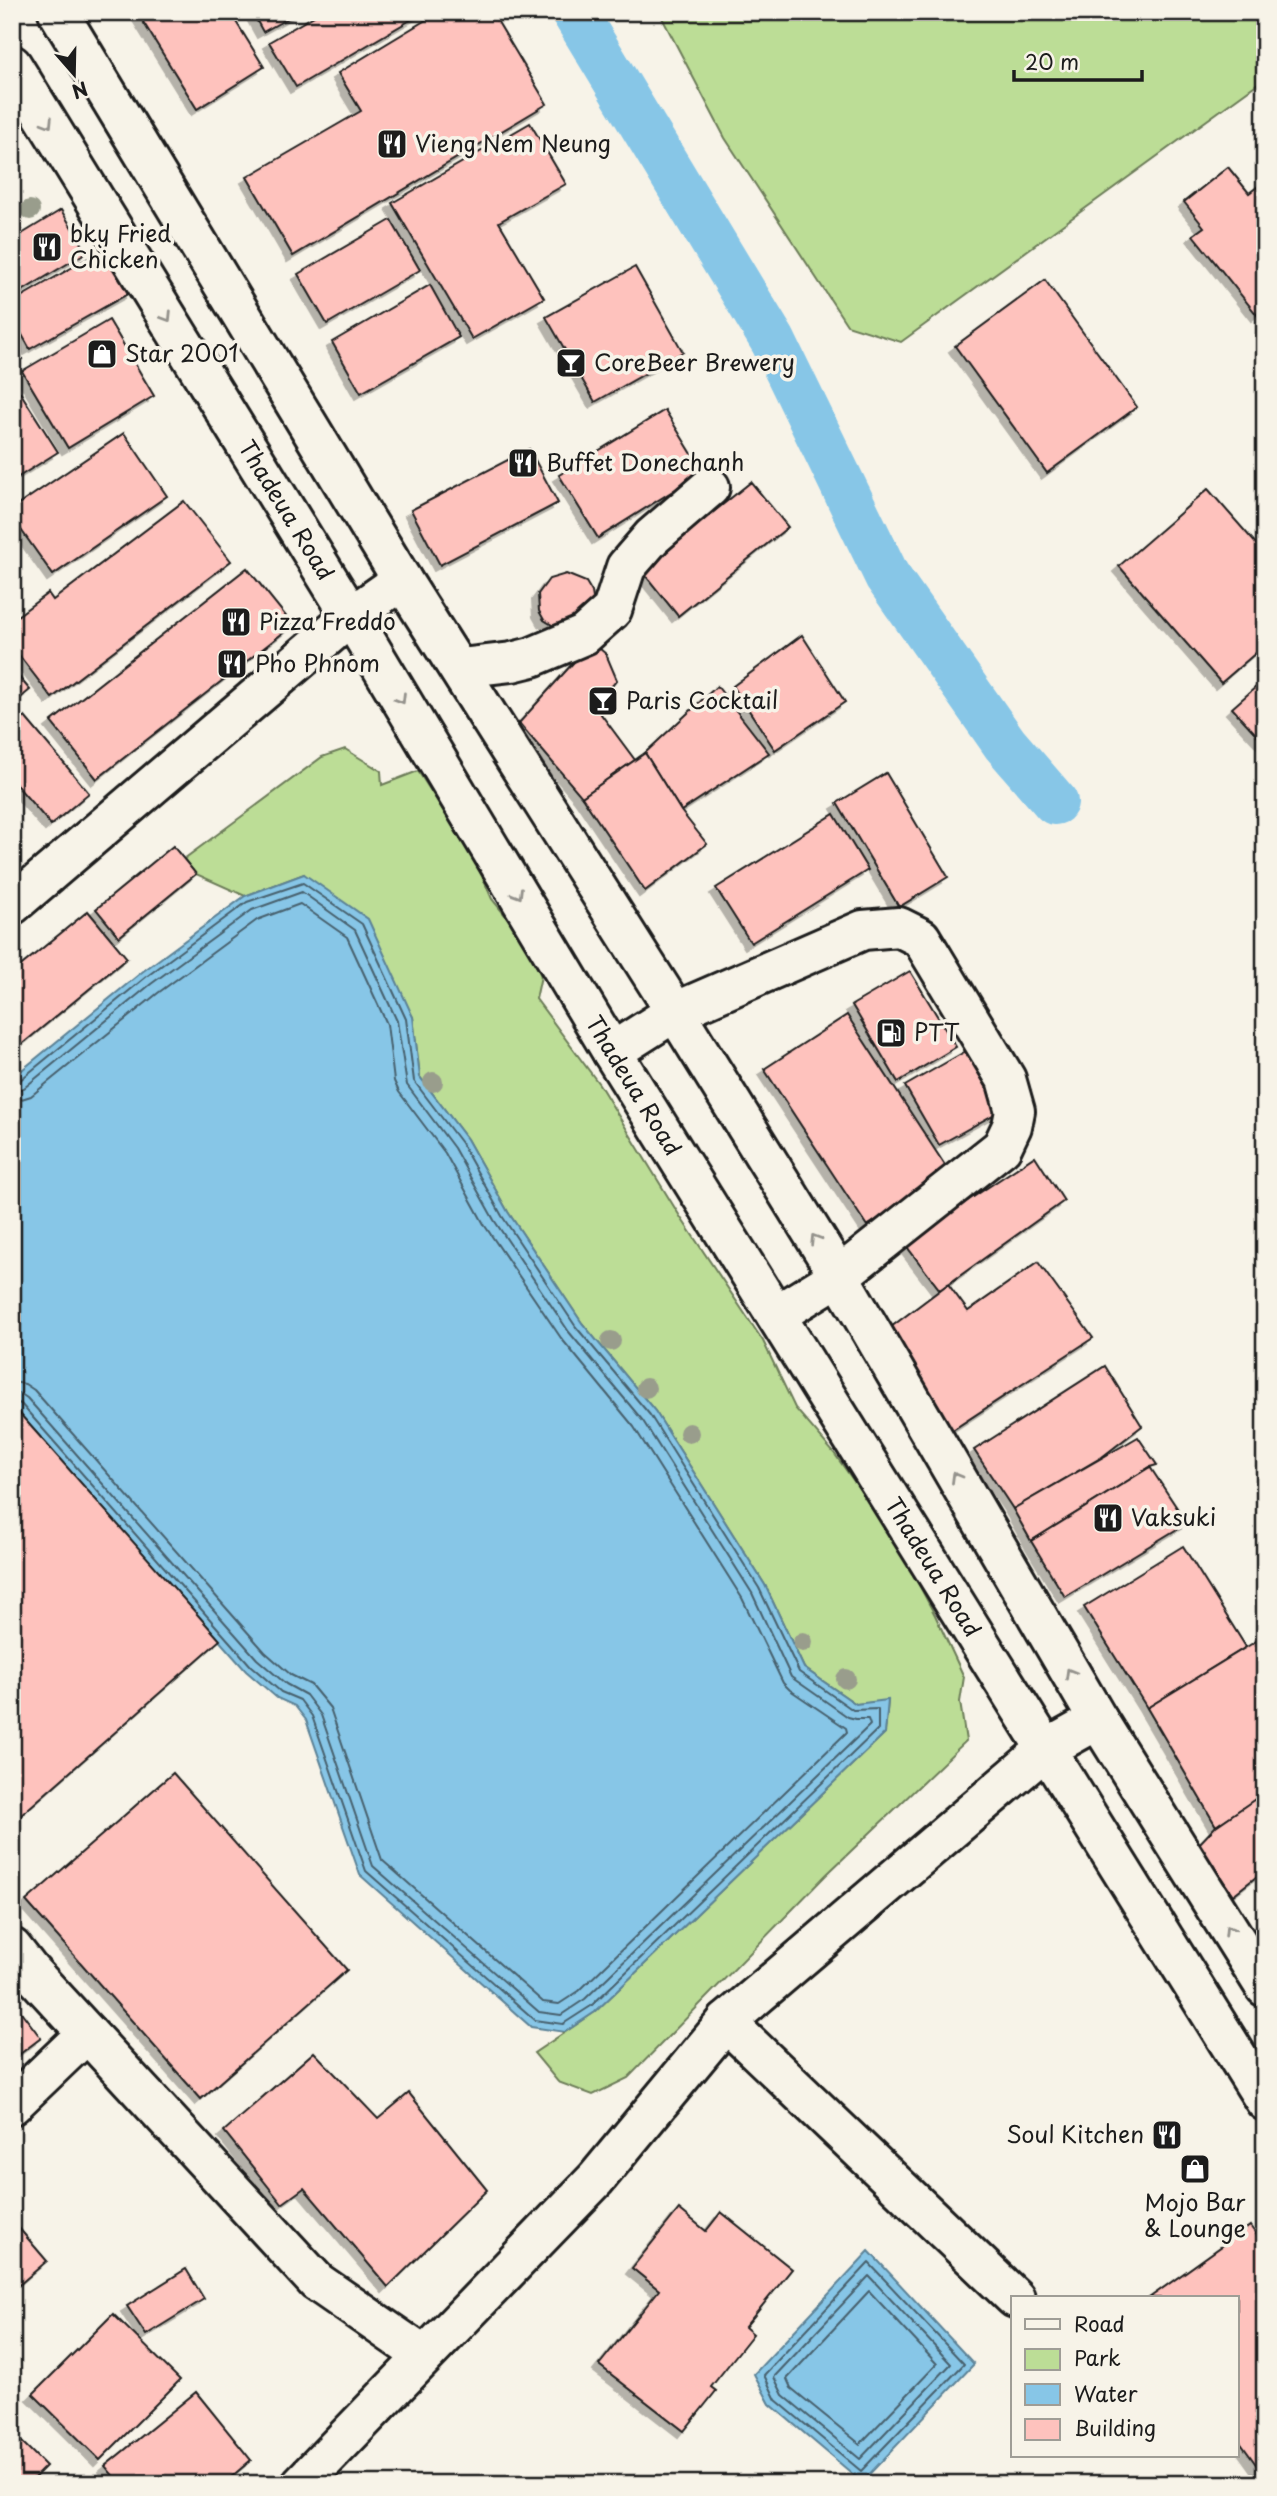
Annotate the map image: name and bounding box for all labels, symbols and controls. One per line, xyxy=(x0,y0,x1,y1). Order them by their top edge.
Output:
north arrow xyxy=(38,38,108,108)
scale bar xyxy=(1014,38,1142,82)
text: 20 m xyxy=(1025,45,1079,77)
text: N xyxy=(68,75,92,107)
one-way arrow xyxy=(40,115,53,128)
place label: Vieng Nem Neung xyxy=(415,125,611,160)
restaurant icon: Vieng Nem Neung xyxy=(375,127,409,161)
place label: bky Fried Chicken xyxy=(70,215,171,276)
restaurant icon: bky Fried Chicken xyxy=(30,230,64,264)
one-way arrow xyxy=(159,309,172,322)
place label: Star 2001 xyxy=(125,335,239,370)
shop icon: Star 2001 xyxy=(85,337,119,371)
place label: CoreBeer Brewery xyxy=(594,344,795,379)
bar icon: CoreBeer Brewery xyxy=(554,346,588,380)
street label: Thadeua Road xyxy=(231,433,344,587)
place label: Buffet Donechanh xyxy=(546,444,744,479)
restaurant icon: Buffet Donechanh xyxy=(506,446,540,480)
place label: Pizza Freddo xyxy=(259,603,396,638)
restaurant icon: Pizza Freddo xyxy=(219,605,253,639)
place label: Pho Phnom xyxy=(255,645,380,680)
restaurant icon: Pho Phnom xyxy=(215,647,249,681)
place label: Paris Cocktail xyxy=(626,682,778,717)
bar icon: Paris Cocktail xyxy=(586,684,620,718)
one-way arrow xyxy=(393,691,406,704)
one-way arrow xyxy=(510,887,523,900)
street label: Thadeua Road xyxy=(578,1008,691,1162)
place label: PTT xyxy=(914,1014,960,1049)
fuel station icon: PTT xyxy=(874,1016,908,1050)
one-way arrow xyxy=(811,1233,824,1246)
one-way arrow xyxy=(951,1472,964,1484)
street label: Thadeua Road xyxy=(877,1490,991,1643)
place label: Vaksuki xyxy=(1131,1499,1216,1534)
restaurant icon: Vaksuki xyxy=(1091,1501,1125,1535)
one-way arrow xyxy=(1066,1668,1079,1681)
one-way arrow xyxy=(1224,1924,1237,1937)
place label: Soul Kitchen xyxy=(1006,2116,1144,2151)
restaurant icon: Soul Kitchen xyxy=(1150,2118,1184,2152)
shop icon: Mojo Bar & Lounge xyxy=(1178,2152,1212,2186)
place label: Mojo Bar & Lounge xyxy=(1144,2184,1246,2245)
legend xyxy=(1011,2296,1238,2458)
text: Road xyxy=(1074,2307,1125,2339)
text: Park xyxy=(1074,2341,1121,2373)
text: Water xyxy=(1074,2377,1138,2409)
text: Building xyxy=(1074,2411,1156,2443)

